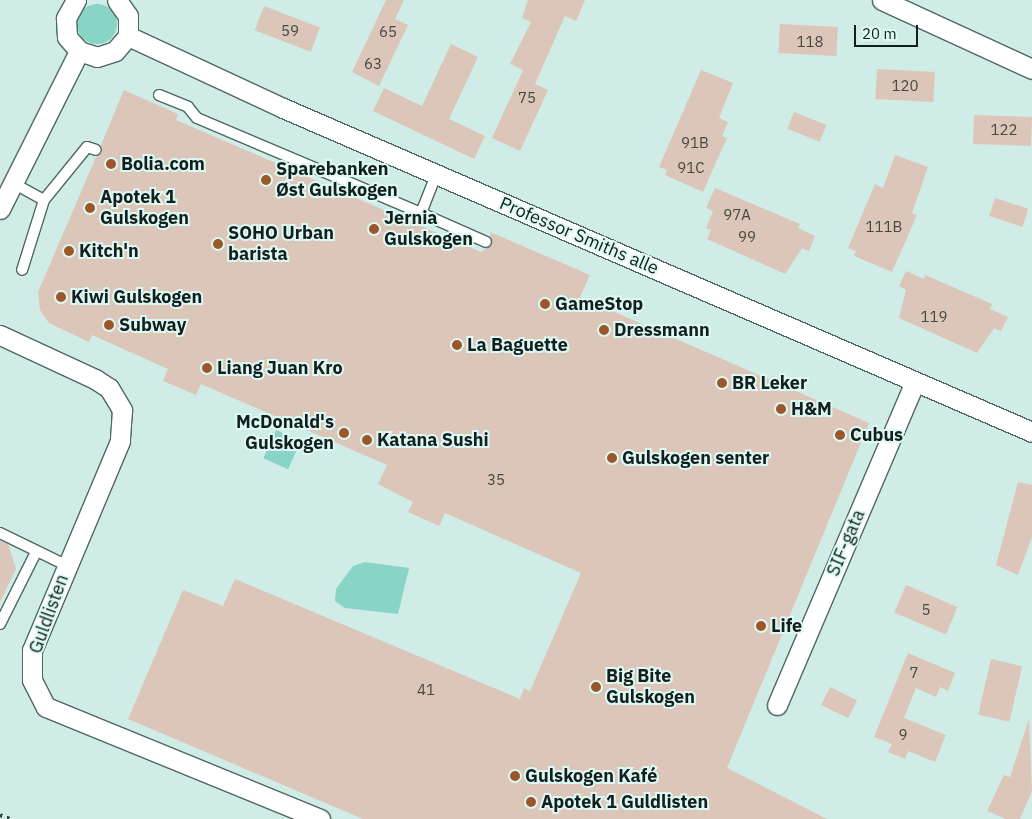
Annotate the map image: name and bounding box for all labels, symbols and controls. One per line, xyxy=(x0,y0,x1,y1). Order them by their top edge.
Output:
scale bar xyxy=(857,15,921,47)
house number: 59 xyxy=(281,22,299,40)
house number: 65 xyxy=(379,23,397,41)
text: 20 m xyxy=(862,24,897,43)
house number: 118 xyxy=(797,33,823,51)
house number: 63 xyxy=(364,55,382,73)
house number: 120 xyxy=(892,77,918,95)
house number: 75 xyxy=(518,89,536,107)
house number: 122 xyxy=(991,121,1017,139)
house number: 91B xyxy=(681,134,709,152)
place label: Bolia.com xyxy=(121,153,205,175)
marker: Bolia.com xyxy=(105,158,117,170)
place label: Sparebanken Øst Gulskogen xyxy=(276,159,398,202)
house number: 91C xyxy=(677,159,705,177)
marker: Sparebanken Øst Gulskogen xyxy=(260,174,272,186)
place label: Apotek 1 Gulskogen xyxy=(100,187,189,230)
street label: Professor Smiths alle xyxy=(496,193,662,279)
marker: Apotek 1 Gulskogen xyxy=(84,202,96,214)
house number: 97A xyxy=(723,206,751,224)
place label: Jernia Gulskogen xyxy=(384,208,473,250)
house number: 111B xyxy=(866,218,902,236)
place label: SOHO Urban barista xyxy=(228,223,334,266)
marker: Jernia Gulskogen xyxy=(368,223,380,235)
house number: 99 xyxy=(738,228,756,246)
marker: SOHO Urban barista xyxy=(212,238,224,250)
place label: Kitch'n xyxy=(79,240,139,262)
marker: Kitch'n xyxy=(63,245,75,257)
place label: Kiwi Gulskogen xyxy=(71,286,202,308)
marker: Kiwi Gulskogen xyxy=(55,291,67,303)
place label: GameStop xyxy=(555,293,643,315)
marker: GameStop xyxy=(539,298,551,310)
house number: 119 xyxy=(921,308,947,326)
place label: Subway xyxy=(119,314,186,336)
marker: Subway xyxy=(103,319,115,331)
place label: Dressmann xyxy=(614,319,710,341)
marker: Dressmann xyxy=(598,324,610,336)
place label: La Baguette xyxy=(467,334,568,356)
marker: La Baguette xyxy=(451,339,463,351)
place label: Liang Juan Kro xyxy=(217,357,343,379)
marker: Liang Juan Kro xyxy=(201,362,213,374)
place label: BR Leker xyxy=(732,372,807,394)
marker: BR Leker xyxy=(716,377,728,389)
place label: H&M xyxy=(791,398,832,420)
marker: H&M xyxy=(775,403,787,415)
place label: McDonald's Gulskogen xyxy=(236,412,334,454)
place label: Cubus xyxy=(850,424,903,446)
marker: McDonald's Gulskogen xyxy=(338,427,350,439)
place label: Katana Sushi xyxy=(377,429,489,451)
marker: Cubus xyxy=(834,429,846,441)
marker: Katana Sushi xyxy=(361,434,373,446)
place label: Gulskogen senter xyxy=(622,447,769,469)
marker: Gulskogen senter xyxy=(606,452,618,464)
house number: 35 xyxy=(487,471,505,489)
street label: SIF-gata xyxy=(822,507,870,579)
street label: Guldlisten xyxy=(25,572,73,656)
house number: 5 xyxy=(922,601,930,619)
place label: Life xyxy=(771,615,802,637)
marker: Life xyxy=(755,620,767,632)
house number: 7 xyxy=(910,664,918,682)
place label: Big Bite Gulskogen xyxy=(606,666,695,709)
house number: 41 xyxy=(417,681,435,699)
marker: Big Bite Gulskogen xyxy=(590,681,602,693)
house number: 9 xyxy=(899,726,907,744)
place label: Gulskogen Kafé xyxy=(525,765,657,787)
marker: Gulskogen Kafé xyxy=(509,770,521,782)
place label: Apotek 1 Guldlisten xyxy=(541,791,708,813)
marker: Apotek 1 Guldlisten xyxy=(525,796,537,808)

